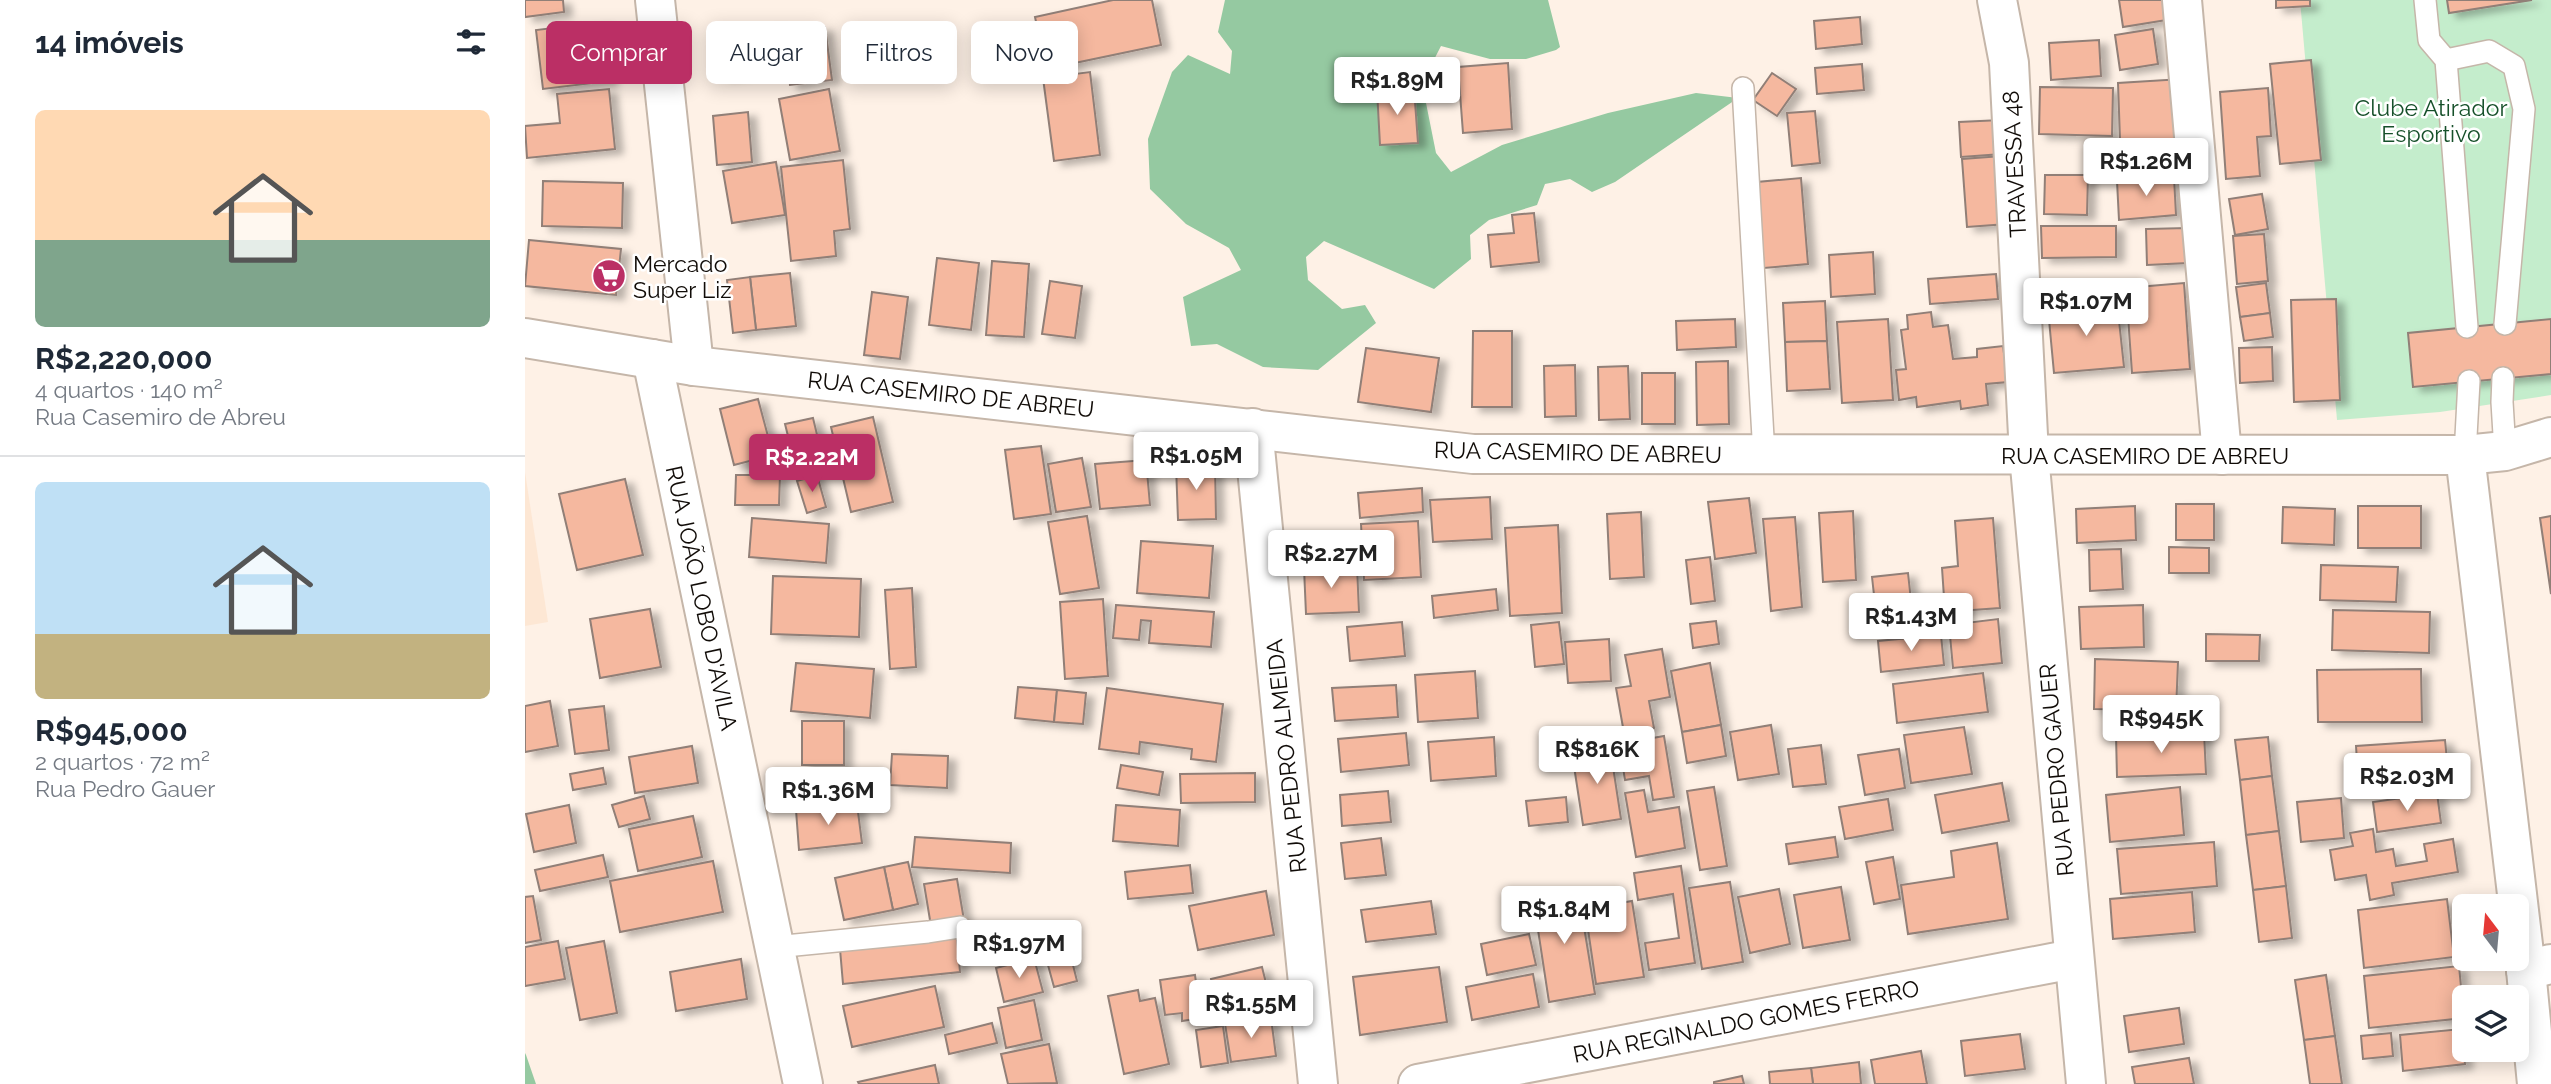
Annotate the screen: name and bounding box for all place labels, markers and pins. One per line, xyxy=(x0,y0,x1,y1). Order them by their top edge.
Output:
pin: R$1.89M xyxy=(1332,58,1462,117)
pin: R$1.26M xyxy=(2081,138,2211,198)
place label: Mercado Super Liz xyxy=(633,250,731,303)
supermarket icon: Mercado Super Liz xyxy=(590,257,628,295)
pin: R$1.07M xyxy=(2021,278,2151,338)
pin: R$1.05M xyxy=(1131,433,1261,492)
pin: R$2.22M xyxy=(747,434,877,494)
pin: R$2.27M xyxy=(1266,530,1396,590)
pin: R$1.43M xyxy=(1846,594,1976,653)
pin: R$945K xyxy=(2104,696,2218,755)
pin: R$816K xyxy=(1540,726,1654,786)
pin: R$2.03M xyxy=(2342,754,2472,813)
pin: R$1.36M xyxy=(763,768,893,827)
pin: R$1.84M xyxy=(1499,886,1629,946)
pin: R$1.97M xyxy=(954,920,1084,980)
pin: R$1.55M xyxy=(1186,981,1316,1040)

